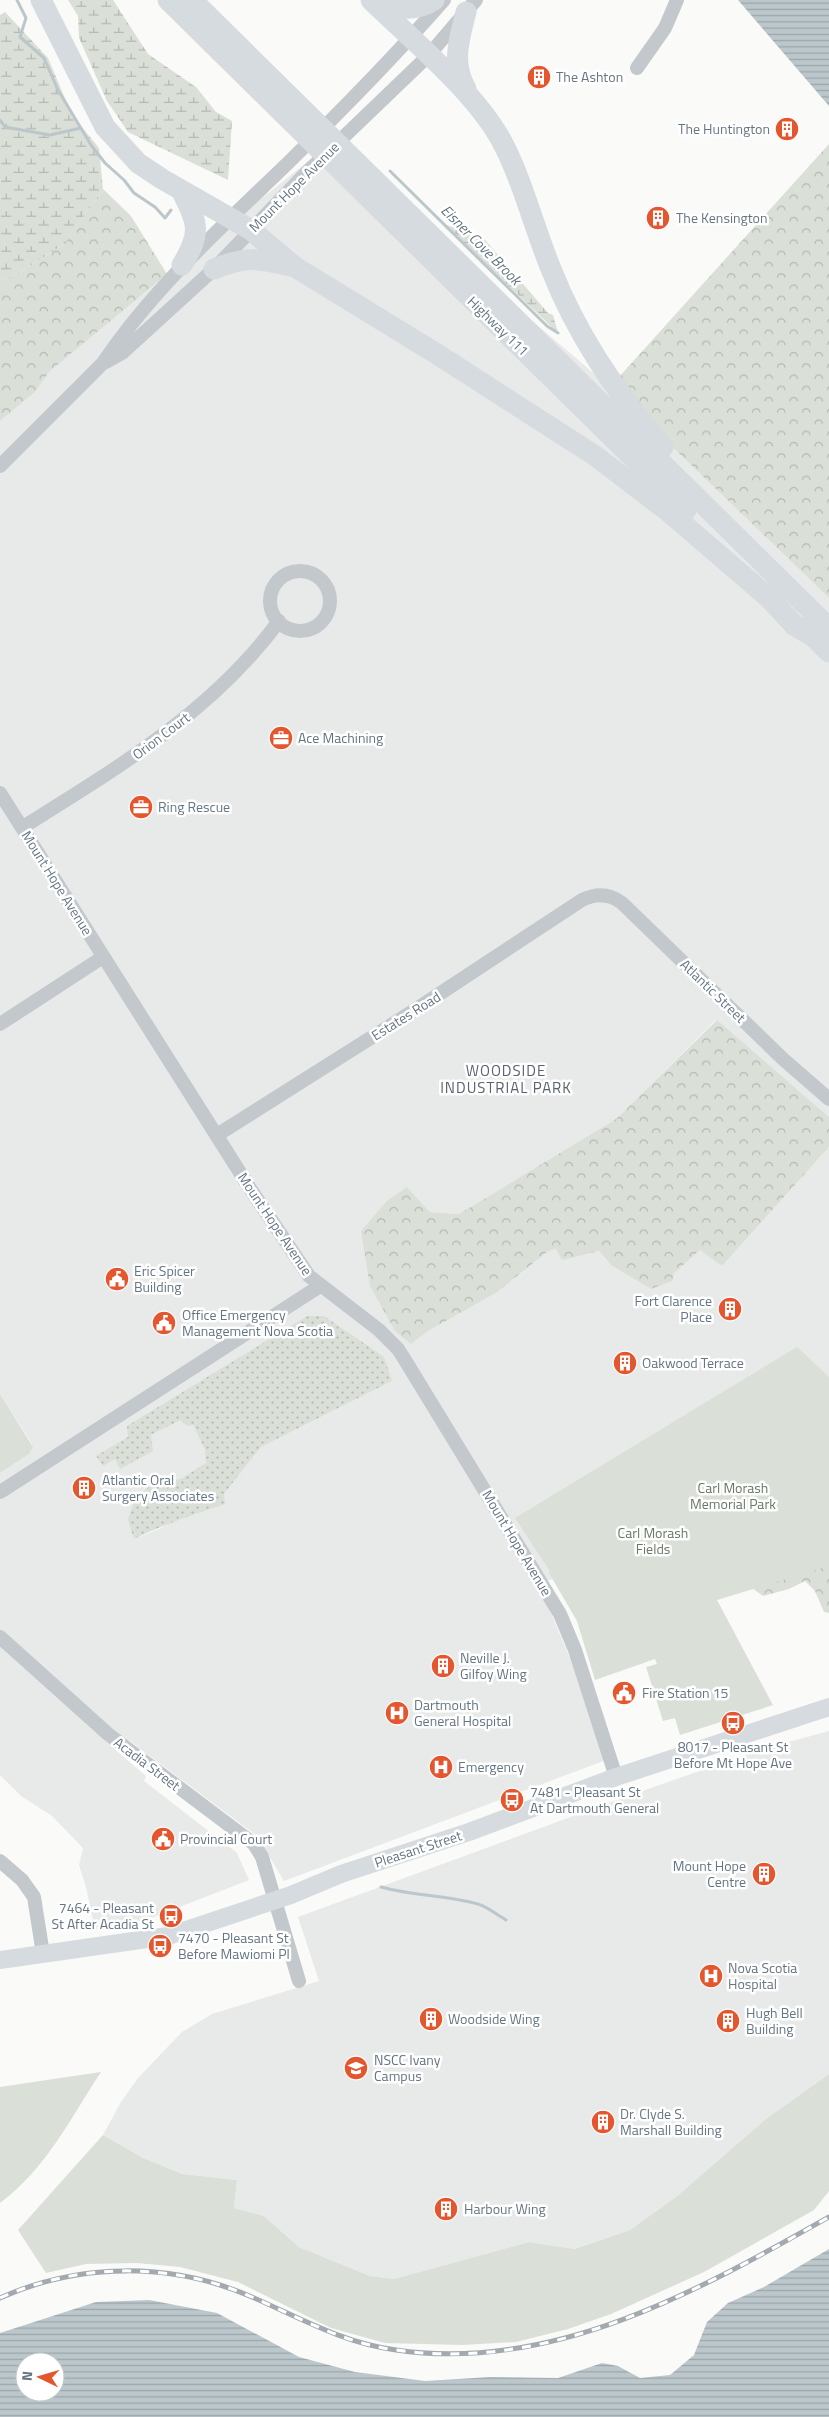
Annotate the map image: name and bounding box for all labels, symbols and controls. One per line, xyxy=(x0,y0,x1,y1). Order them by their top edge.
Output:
building icon: The Ashton xyxy=(526,64,552,90)
place label: The Ashton xyxy=(556,66,623,87)
building icon: The Huntington xyxy=(774,116,800,142)
place label: The Huntington xyxy=(678,118,770,139)
street label: Mount Hope Avenue xyxy=(244,137,344,237)
water label: Eisner Cove Brook xyxy=(436,199,528,292)
building icon: The Kensington xyxy=(645,205,671,231)
place label: The Kensington xyxy=(676,207,768,228)
street label: Highway 111 xyxy=(463,291,534,360)
street label: Orion Court xyxy=(128,707,194,764)
office icon: Ace Machining xyxy=(268,725,294,751)
place label: Ace Machining xyxy=(298,727,383,748)
office icon: Ring Rescue xyxy=(128,794,154,820)
place label: Ring Rescue xyxy=(158,796,230,817)
street label: Mount Hope Avenue xyxy=(17,826,98,939)
street label: Atlantic Street xyxy=(676,954,751,1027)
street label: Estates Road xyxy=(367,986,444,1045)
district label: WOODSIDE INDUSTRIAL PARK xyxy=(440,1059,572,1099)
street label: Mount Hope Avenue xyxy=(233,1168,318,1279)
place label: Eric Spicer Building xyxy=(134,1260,195,1297)
public building icon: Eric Spicer Building xyxy=(104,1266,130,1292)
place label: Fort Clarence Place xyxy=(634,1290,712,1327)
building icon: Fort Clarence Place xyxy=(717,1296,743,1322)
place label: Office Emergency Management Nova Scotia xyxy=(182,1304,333,1341)
public building icon: Office Emergency Management Nova Scotia xyxy=(151,1310,177,1336)
building icon: Oakwood Terrace xyxy=(612,1350,638,1376)
place label: Oakwood Terrace xyxy=(642,1352,744,1373)
place label: Atlantic Oral Surgery Associates xyxy=(102,1469,214,1506)
building icon: Atlantic Oral Surgery Associates xyxy=(71,1475,97,1501)
park label: Carl Morash Memorial Park xyxy=(690,1477,776,1514)
street label: Mount Hope Avenue xyxy=(478,1486,557,1600)
park label: Carl Morash Fields xyxy=(618,1522,688,1559)
place label: Neville J. Gilfoy Wing xyxy=(460,1647,527,1684)
building icon: Neville J. Gilfoy Wing xyxy=(430,1653,456,1679)
public building icon: Fire Station 15 xyxy=(611,1680,637,1706)
place label: Fire Station 15 xyxy=(642,1682,728,1703)
place label: Dartmouth General Hospital xyxy=(414,1694,511,1731)
hospital icon: Dartmouth General Hospital xyxy=(384,1700,410,1726)
bus stop icon: 8017 - Pleasant St Before Mt Hope Ave xyxy=(720,1710,746,1736)
street label: Acadia Street xyxy=(110,1732,185,1796)
place label: 8017 - Pleasant St Before Mt Hope Ave xyxy=(674,1736,792,1773)
hospital icon: Emergency xyxy=(428,1754,454,1780)
place label: Emergency xyxy=(458,1756,524,1777)
place label: 7481 - Pleasant St At Dartmouth General xyxy=(530,1781,659,1818)
bus stop icon: 7481 - Pleasant St At Dartmouth General xyxy=(499,1787,525,1813)
street label: Pleasant Street xyxy=(371,1824,464,1873)
public building icon: Provincial Court xyxy=(150,1826,176,1852)
place label: Provincial Court xyxy=(180,1828,272,1849)
place label: Mount Hope Centre xyxy=(673,1855,746,1892)
building icon: Mount Hope Centre xyxy=(751,1861,777,1887)
place label: 7464 - Pleasant St After Acadia St xyxy=(51,1897,154,1934)
bus stop icon: 7464 - Pleasant St After Acadia St xyxy=(158,1903,184,1929)
place label: 7470 - Pleasant St Before Mawiomi Pl xyxy=(178,1927,290,1964)
bus stop icon: 7470 - Pleasant St Before Mawiomi Pl xyxy=(147,1933,173,1959)
place label: Nova Scotia Hospital xyxy=(728,1957,797,1994)
hospital icon: Nova Scotia Hospital xyxy=(698,1963,724,1989)
place label: Hugh Bell Building xyxy=(746,2002,803,2039)
building icon: Woodside Wing xyxy=(418,2006,444,2032)
place label: Woodside Wing xyxy=(448,2008,540,2029)
building icon: Hugh Bell Building xyxy=(715,2008,741,2034)
place label: NSCC Ivany Campus xyxy=(374,2049,441,2086)
school or university icon: NSCC Ivany Campus xyxy=(343,2055,369,2081)
place label: Dr. Clyde S. Marshall Building xyxy=(620,2103,722,2140)
building icon: Dr. Clyde S. Marshall Building xyxy=(590,2109,616,2135)
building icon: Harbour Wing xyxy=(433,2196,459,2222)
place label: Harbour Wing xyxy=(464,2198,546,2219)
north arrow xyxy=(15,2352,65,2402)
text: N xyxy=(16,2370,37,2382)

